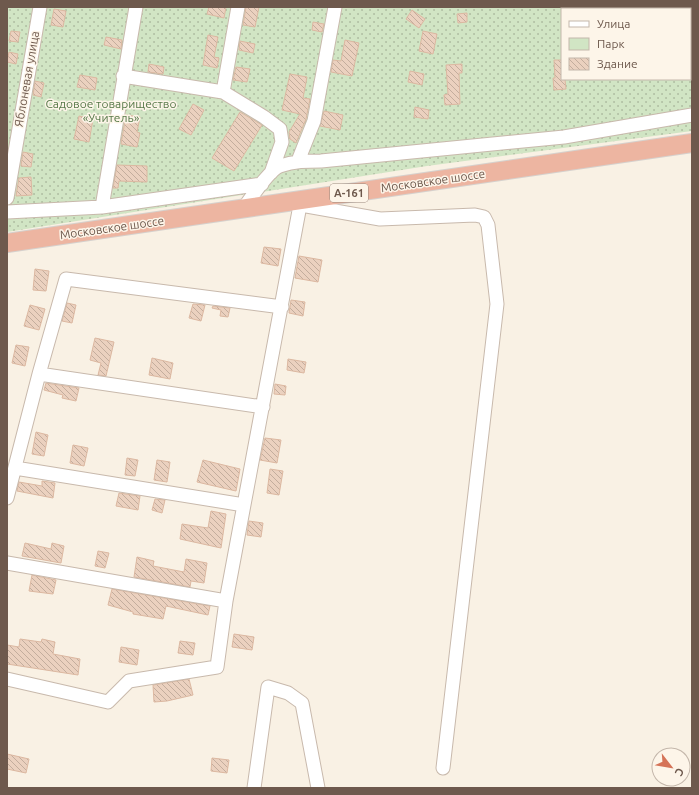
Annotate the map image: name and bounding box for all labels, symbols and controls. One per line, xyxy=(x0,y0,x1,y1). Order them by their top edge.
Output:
legend xyxy=(561,8,691,80)
text: Улица xyxy=(597,17,630,30)
street label: Яблоневая улица xyxy=(12,30,41,128)
text: Парк xyxy=(597,37,625,50)
text: Здание xyxy=(597,57,638,70)
park label: Садовое товарищество «Учитель» xyxy=(45,97,177,124)
street label: Московское шоссе xyxy=(380,167,486,194)
road number: А-161 xyxy=(330,184,368,202)
street label: Московское шоссе xyxy=(59,214,165,241)
north arrow xyxy=(651,747,691,787)
text: С xyxy=(673,766,687,778)

